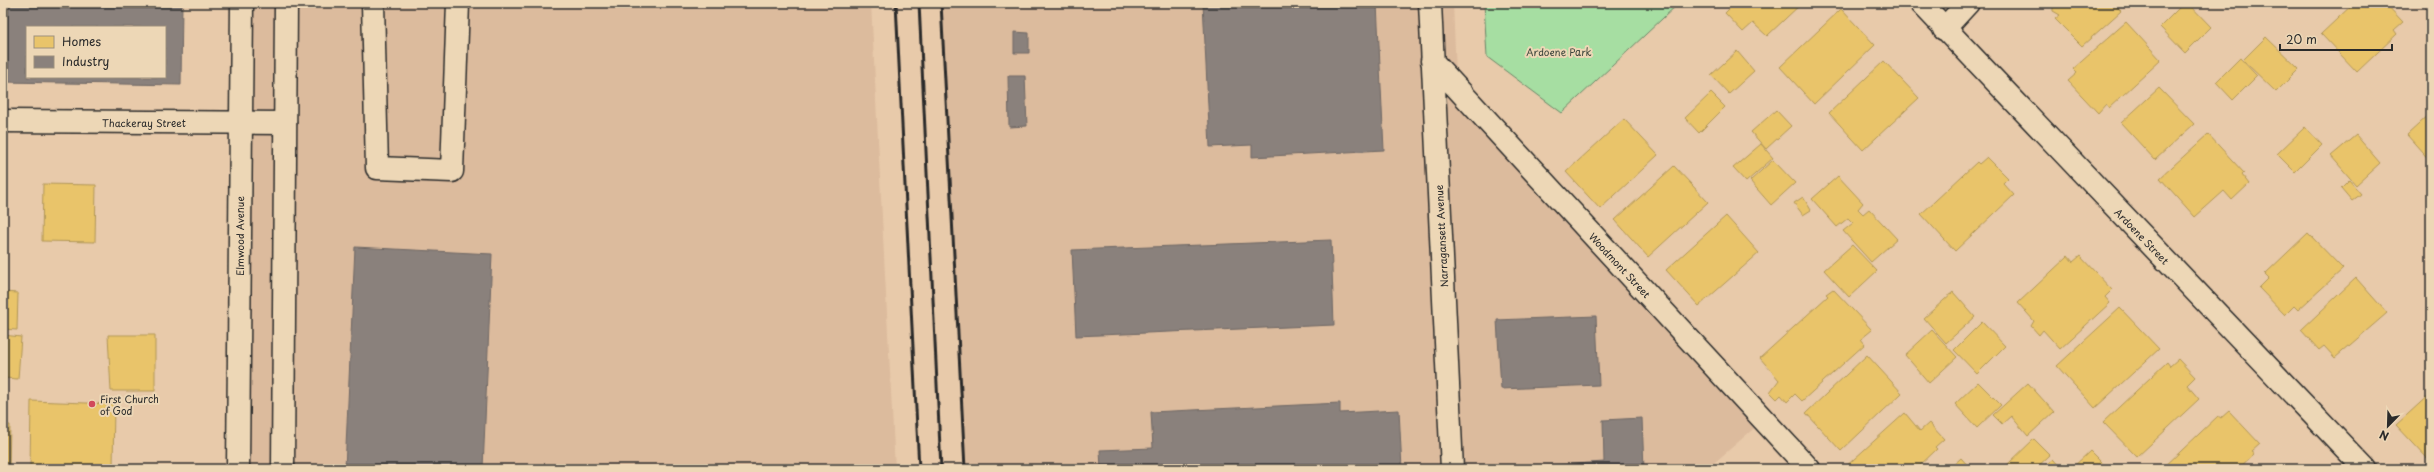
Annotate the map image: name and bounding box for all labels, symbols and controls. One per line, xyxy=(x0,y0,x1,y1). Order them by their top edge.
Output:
legend xyxy=(26,26,166,78)
scale bar xyxy=(2280,26,2392,52)
text: 20 m xyxy=(2286,30,2317,48)
text: Homes xyxy=(62,32,101,50)
park label: Ardoene Park xyxy=(1526,44,1592,59)
text: Industry xyxy=(62,52,110,70)
street label: Thackeray Street xyxy=(102,115,186,131)
street label: Narragansett Avenue xyxy=(1431,184,1451,288)
street label: Elmwood Avenue xyxy=(232,196,247,276)
street label: Ardoene Street xyxy=(2111,205,2173,267)
street label: Woodmont Street xyxy=(1586,229,1654,301)
place label: First Church of God xyxy=(100,391,159,418)
marker: First Church of God xyxy=(87,399,97,409)
north arrow xyxy=(2368,406,2408,446)
text: N xyxy=(2376,426,2391,445)

